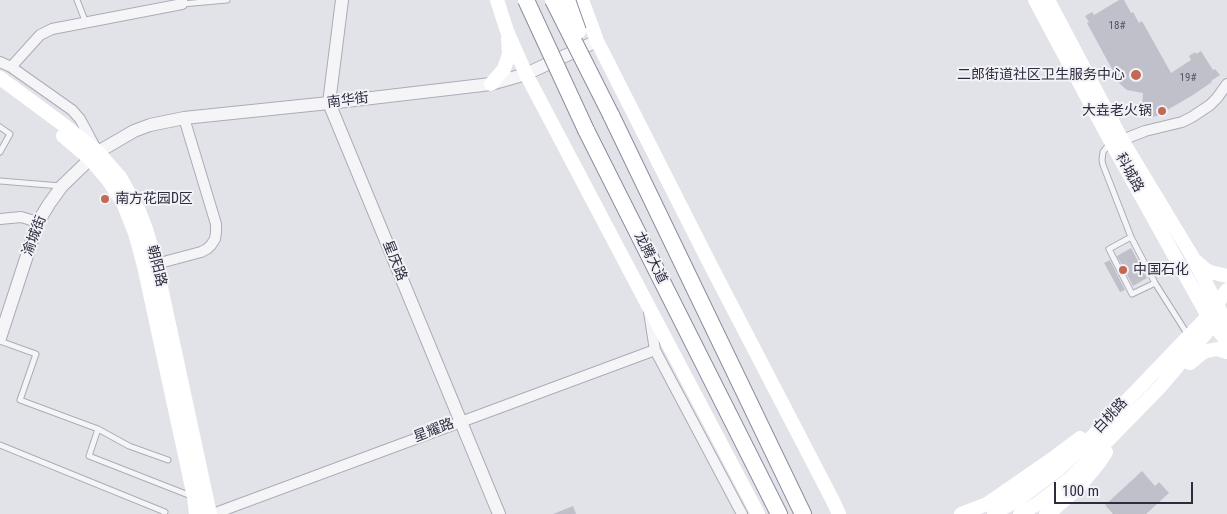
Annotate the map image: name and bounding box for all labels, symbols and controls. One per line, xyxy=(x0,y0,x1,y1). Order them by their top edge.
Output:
house number: 18# xyxy=(1109,19,1125,33)
place label: 二郎街道社区卫生服务中心 xyxy=(957,67,1125,83)
marker: 二郎街道社区卫生服务中心 xyxy=(1129,68,1143,82)
house number: 19# xyxy=(1180,71,1196,85)
street label: 南华街 xyxy=(326,90,370,112)
place label: 大垚老火锅 xyxy=(1082,103,1152,119)
marker: 大垚老火锅 xyxy=(1156,105,1168,117)
street label: 科城路 xyxy=(1111,151,1147,195)
place label: 南方花园D区 xyxy=(115,191,193,207)
marker: 南方花园D区 xyxy=(99,193,111,205)
street label: 渝城街 xyxy=(20,213,50,259)
street label: 龙腾大道 xyxy=(630,229,670,287)
street label: 星庆路 xyxy=(378,238,410,284)
street label: 朝阳路 xyxy=(143,244,169,288)
place label: 中国石化 xyxy=(1133,262,1189,278)
marker: 中国石化 xyxy=(1117,264,1129,276)
street label: 白桃路 xyxy=(1091,395,1131,437)
street label: 星耀路 xyxy=(411,416,457,446)
scale bar xyxy=(1057,472,1196,504)
text: 100 m xyxy=(1062,482,1099,500)

